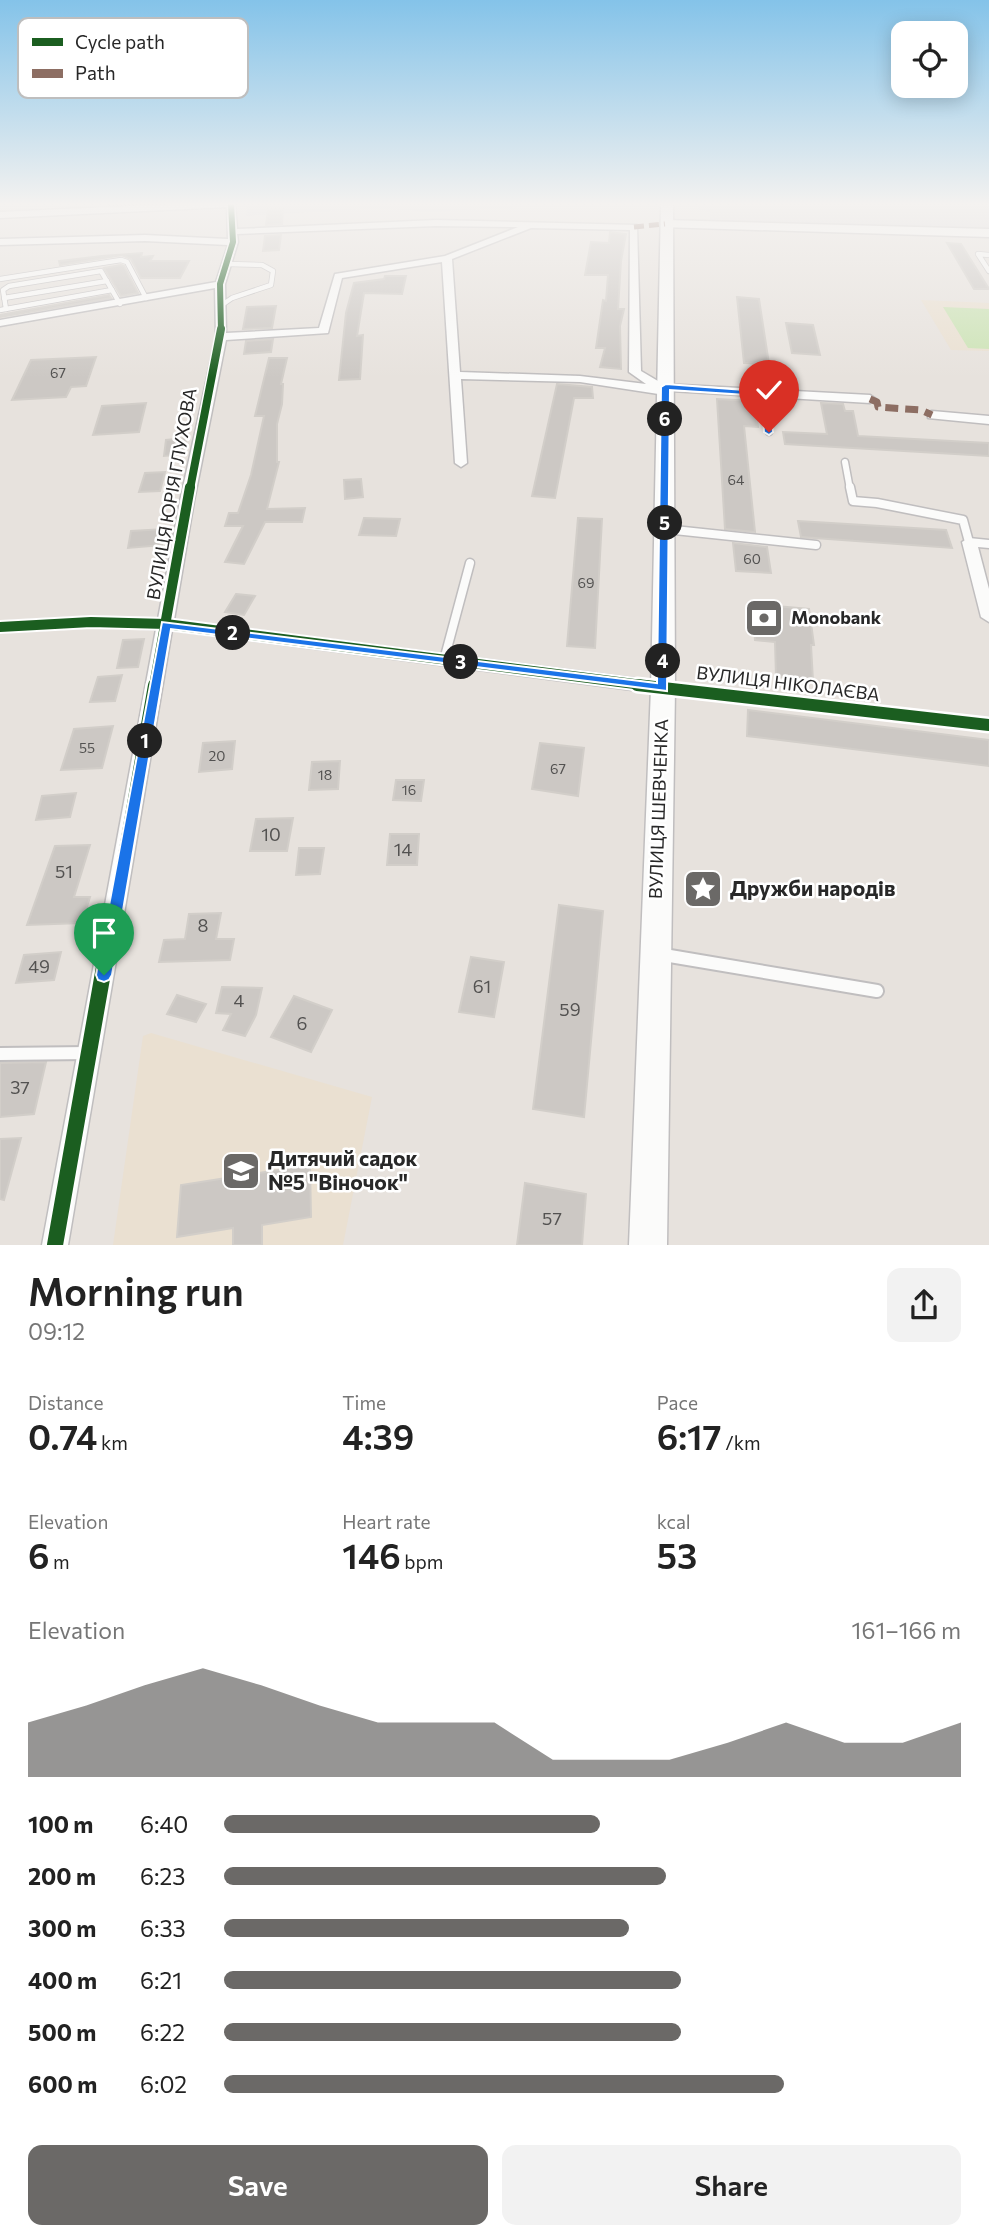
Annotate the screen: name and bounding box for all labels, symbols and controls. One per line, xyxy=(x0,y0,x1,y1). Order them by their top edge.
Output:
legend xyxy=(18,18,248,98)
map controls xyxy=(891,21,968,98)
button: locate xyxy=(891,21,968,98)
text: Cycle path xyxy=(75,30,165,53)
text: Path xyxy=(75,61,116,84)
pin xyxy=(739,360,799,432)
house number: 67 xyxy=(50,364,66,381)
icon: check xyxy=(750,371,788,409)
street label: ВУЛИЦЯ ЮРІЯ ГЛУХОВА xyxy=(142,386,200,601)
pin: 6 xyxy=(648,402,682,436)
text: 6 xyxy=(659,407,670,430)
house number: 64 xyxy=(728,471,745,488)
pin: 5 xyxy=(648,505,682,540)
text: 5 xyxy=(659,511,670,534)
house number: 60 xyxy=(743,550,761,567)
house number: 69 xyxy=(578,574,594,591)
bank icon: Monobank xyxy=(743,597,785,639)
place label: Monobank xyxy=(791,606,882,628)
pin: 2 xyxy=(216,616,250,650)
text: 2 xyxy=(227,621,238,644)
pin: 3 xyxy=(444,644,478,680)
pin: 4 xyxy=(646,644,680,678)
text: 4 xyxy=(657,649,668,672)
text: 3 xyxy=(455,650,466,673)
street label: ВУЛИЦЯ НІКОЛАЄВА xyxy=(695,661,881,705)
street label: ВУЛИЦЯ ШЕВЧЕНКА xyxy=(644,719,672,899)
pin: 1 xyxy=(128,724,162,758)
text: 1 xyxy=(140,729,149,752)
house number: 55 xyxy=(79,739,95,756)
house number: 20 xyxy=(209,747,225,764)
house number: 67 xyxy=(550,760,566,777)
house number: 18 xyxy=(318,766,332,783)
house number: 16 xyxy=(402,781,416,798)
house number: 10 xyxy=(261,823,281,845)
house number: 14 xyxy=(394,838,412,860)
house number: 51 xyxy=(55,860,73,882)
place icon: Дружби народів xyxy=(682,868,724,910)
place label: Дружби народів xyxy=(730,875,895,900)
pin xyxy=(74,903,134,975)
icon: arrive xyxy=(85,914,123,952)
house number: 8 xyxy=(198,914,209,936)
house number: 49 xyxy=(28,955,50,977)
house number: 61 xyxy=(473,975,491,997)
house number: 4 xyxy=(234,989,245,1011)
house number: 59 xyxy=(559,998,581,1020)
house number: 6 xyxy=(297,1012,307,1034)
house number: 37 xyxy=(10,1076,30,1098)
place label: Дитячий садок №5 "Віночок" xyxy=(268,1145,418,1194)
school or university icon: Дитячий садок №5 "Віночок" xyxy=(220,1150,262,1192)
house number: 57 xyxy=(542,1207,562,1229)
text: Morning run xyxy=(28,1267,244,1314)
button: share xyxy=(887,1268,961,1342)
text: 09:12 xyxy=(28,1317,85,1345)
text: Distance xyxy=(28,1391,104,1414)
text: Time xyxy=(342,1391,386,1414)
text: Pace xyxy=(657,1391,698,1414)
text: 0.74 xyxy=(28,1414,97,1457)
text: 4:39 xyxy=(342,1414,414,1457)
text: 6:17 xyxy=(657,1414,722,1457)
text: km xyxy=(97,1431,128,1454)
text: /km xyxy=(722,1431,761,1454)
text: Elevation xyxy=(28,1510,108,1533)
text: Heart rate xyxy=(342,1510,431,1533)
text: kcal xyxy=(657,1510,691,1533)
text: 6 xyxy=(28,1533,49,1576)
text: 146 xyxy=(342,1533,401,1576)
text: 53 xyxy=(657,1533,697,1576)
text: m xyxy=(49,1550,70,1573)
text: bpm xyxy=(401,1550,443,1573)
text: Elevation xyxy=(28,1616,125,1644)
text: 161–166 m xyxy=(852,1616,961,1644)
text: 100 m xyxy=(28,1810,93,1838)
text: 6:40 xyxy=(140,1810,188,1838)
text: 200 m xyxy=(28,1862,96,1890)
text: 6:23 xyxy=(140,1862,185,1890)
text: 300 m xyxy=(28,1914,96,1942)
text: 6:33 xyxy=(140,1914,186,1942)
text: 400 m xyxy=(28,1966,97,1994)
text: 6:21 xyxy=(140,1966,182,1994)
text: 500 m xyxy=(28,2018,96,2046)
text: 6:22 xyxy=(140,2018,185,2046)
text: 600 m xyxy=(28,2070,97,2098)
text: 6:02 xyxy=(140,2070,187,2098)
button: Save xyxy=(28,2145,488,2225)
button: Share xyxy=(502,2145,961,2225)

